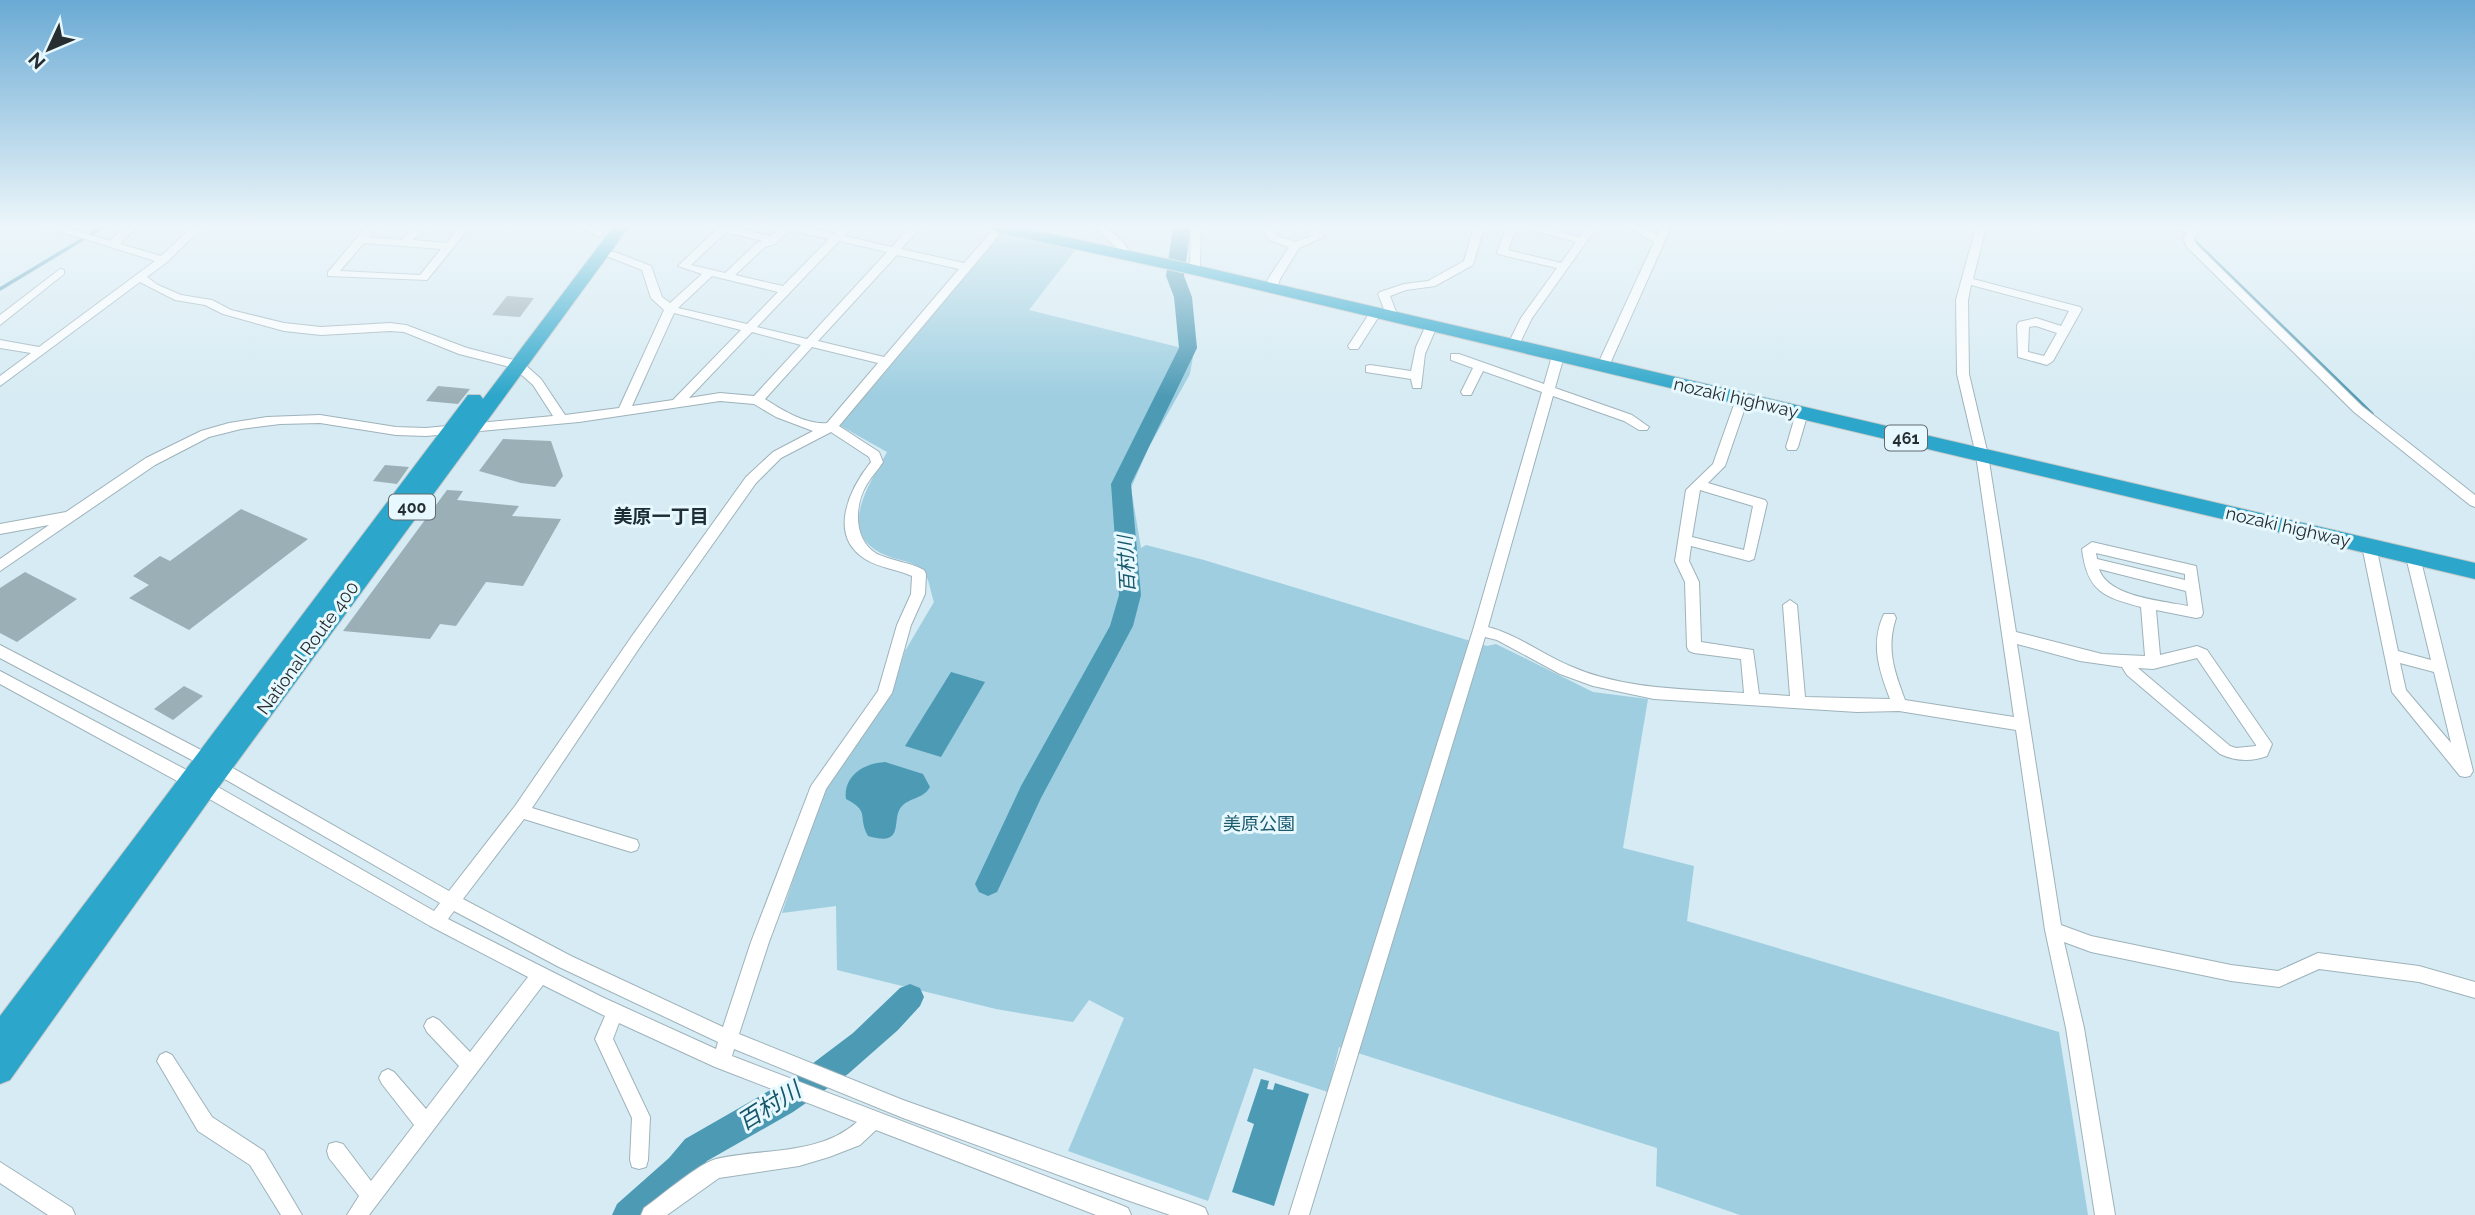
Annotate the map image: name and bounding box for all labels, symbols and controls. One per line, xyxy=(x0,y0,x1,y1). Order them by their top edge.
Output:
north arrow xyxy=(14,14,84,84)
text: N xyxy=(24,48,50,74)
street label: nozaki highway xyxy=(1672,373,1801,422)
road number: 461 xyxy=(1885,426,1927,450)
road number: 400 xyxy=(389,494,435,520)
street label: nozaki highway xyxy=(2224,502,2353,551)
district label: 美原一丁目 xyxy=(613,505,709,527)
water label: 百村川 xyxy=(1113,533,1138,593)
street label: National Route 400 xyxy=(252,577,363,718)
park label: 美原公園 xyxy=(1223,813,1295,834)
water label: 百村川 xyxy=(732,1074,808,1135)

